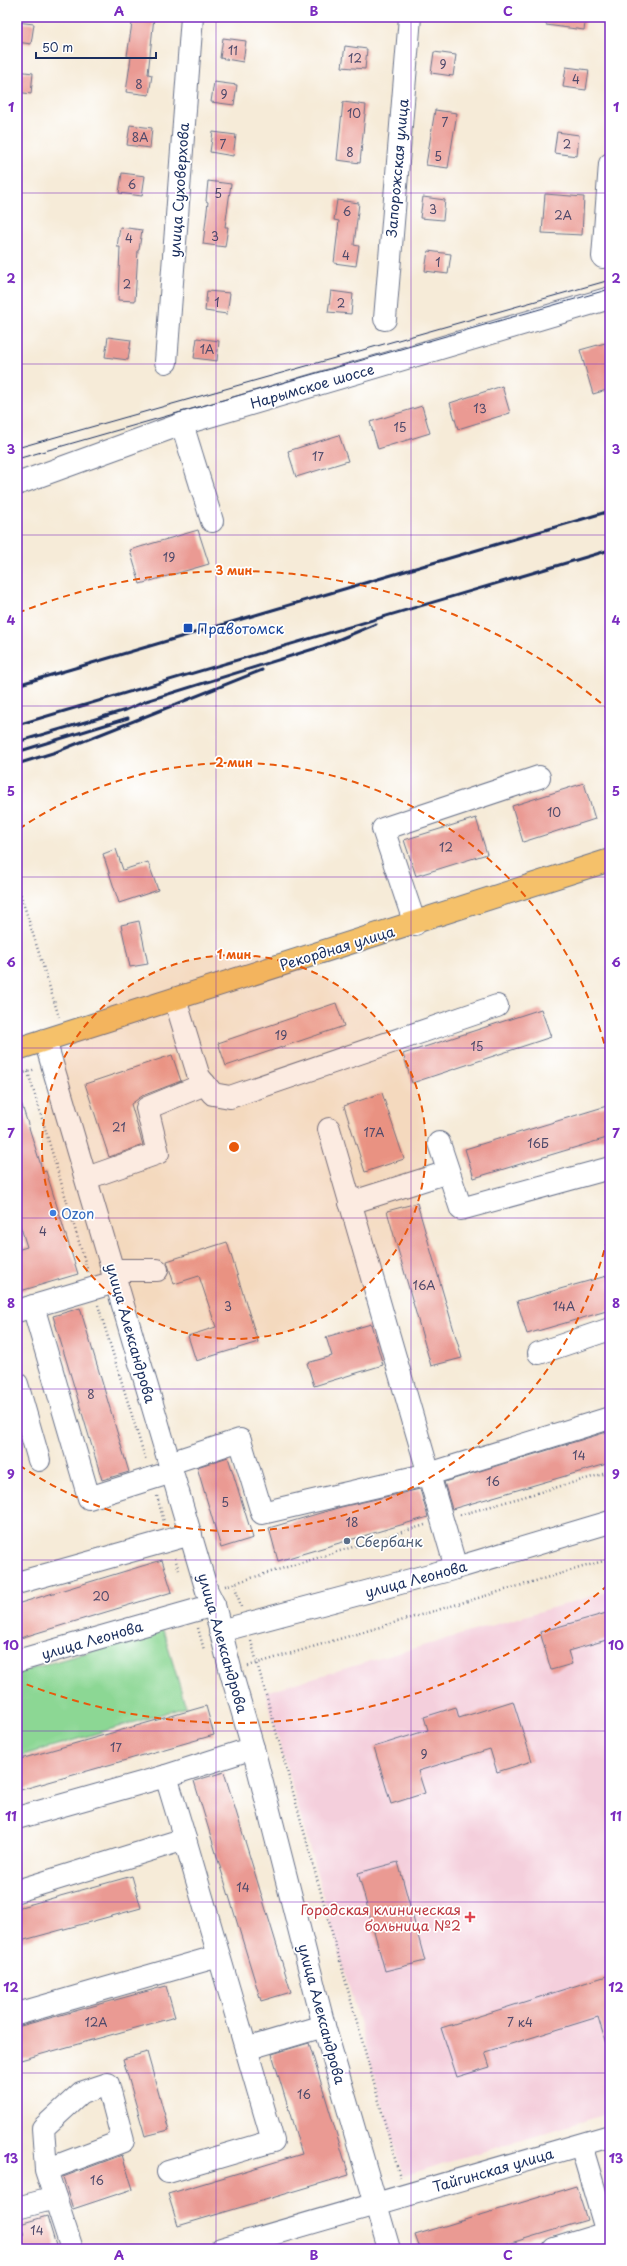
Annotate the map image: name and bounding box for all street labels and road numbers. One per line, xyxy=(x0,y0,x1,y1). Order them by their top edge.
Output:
street label: Запорожская улица xyxy=(380,98,414,238)
street label: улица Суховерхова xyxy=(164,122,194,258)
street label: Нарымское шоссе xyxy=(248,358,376,414)
street label: Рекордная улица xyxy=(277,920,397,975)
street label: улица Александрова xyxy=(101,1261,161,1406)
street label: улица Леонова xyxy=(363,1555,470,1603)
street label: улица Александрова xyxy=(193,1571,253,1716)
street label: улица Леонова xyxy=(39,1615,145,1665)
street label: улица Александрова xyxy=(293,1941,351,2087)
street label: Тайгинская улица xyxy=(430,2143,556,2197)

